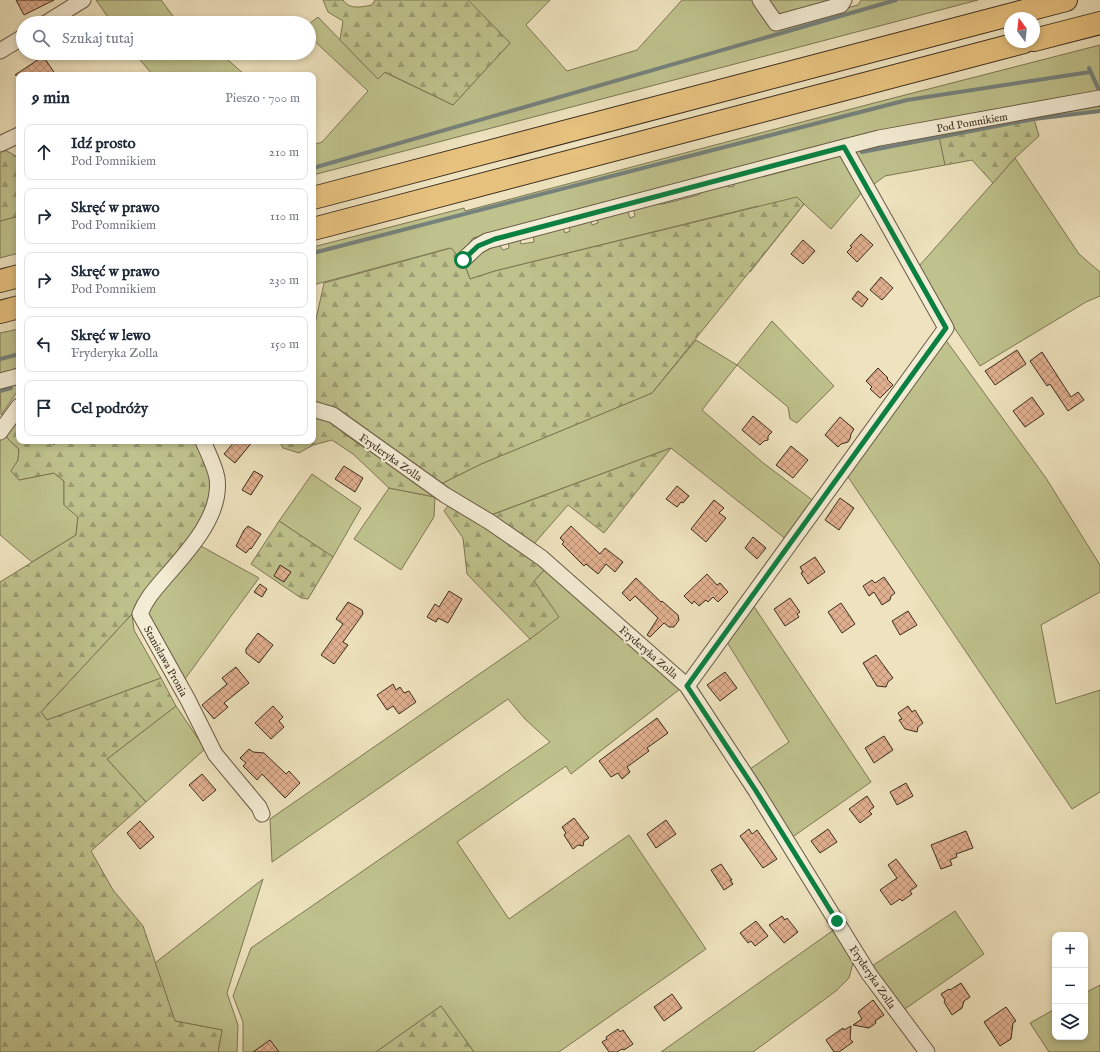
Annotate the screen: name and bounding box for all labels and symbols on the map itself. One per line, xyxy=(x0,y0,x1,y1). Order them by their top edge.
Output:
north arrow xyxy=(1004,12,1040,48)
street label: Pod Pomnikiem xyxy=(935,110,1009,136)
route start xyxy=(454,251,472,269)
street label: Fryderyka Zolla xyxy=(356,431,425,485)
street label: Fryderyka Zolla xyxy=(616,623,681,682)
street label: Stanisława Pronia xyxy=(140,624,190,699)
route end xyxy=(828,912,846,930)
street label: Fryderyka Zolla xyxy=(846,943,899,1012)

